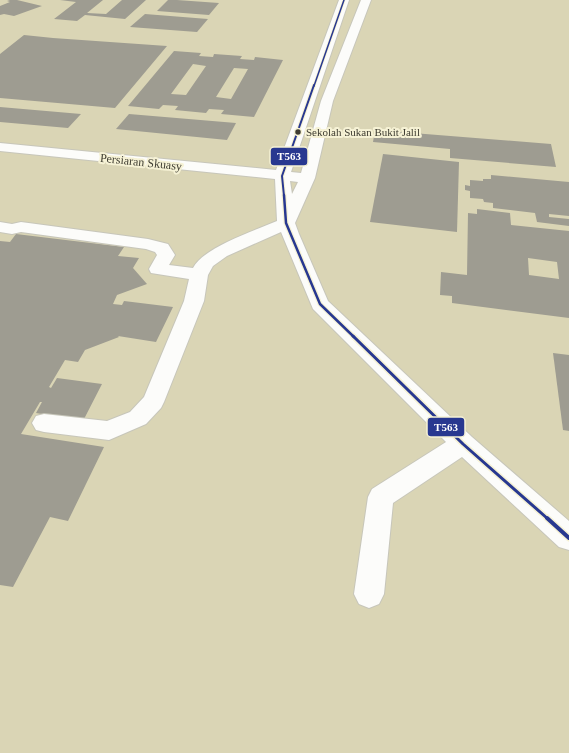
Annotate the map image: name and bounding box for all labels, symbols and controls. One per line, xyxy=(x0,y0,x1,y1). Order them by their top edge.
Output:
place label: Sekolah Sukan Bukit Jalil xyxy=(306,126,420,138)
marker: Sekolah Sukan Bukit Jalil xyxy=(293,127,303,137)
line badge: T563 xyxy=(270,147,308,166)
text: T563 xyxy=(277,150,301,162)
street label: Persiaran Skuasy xyxy=(99,151,183,173)
line badge: T563 xyxy=(427,417,465,437)
text: T563 xyxy=(434,421,458,433)

